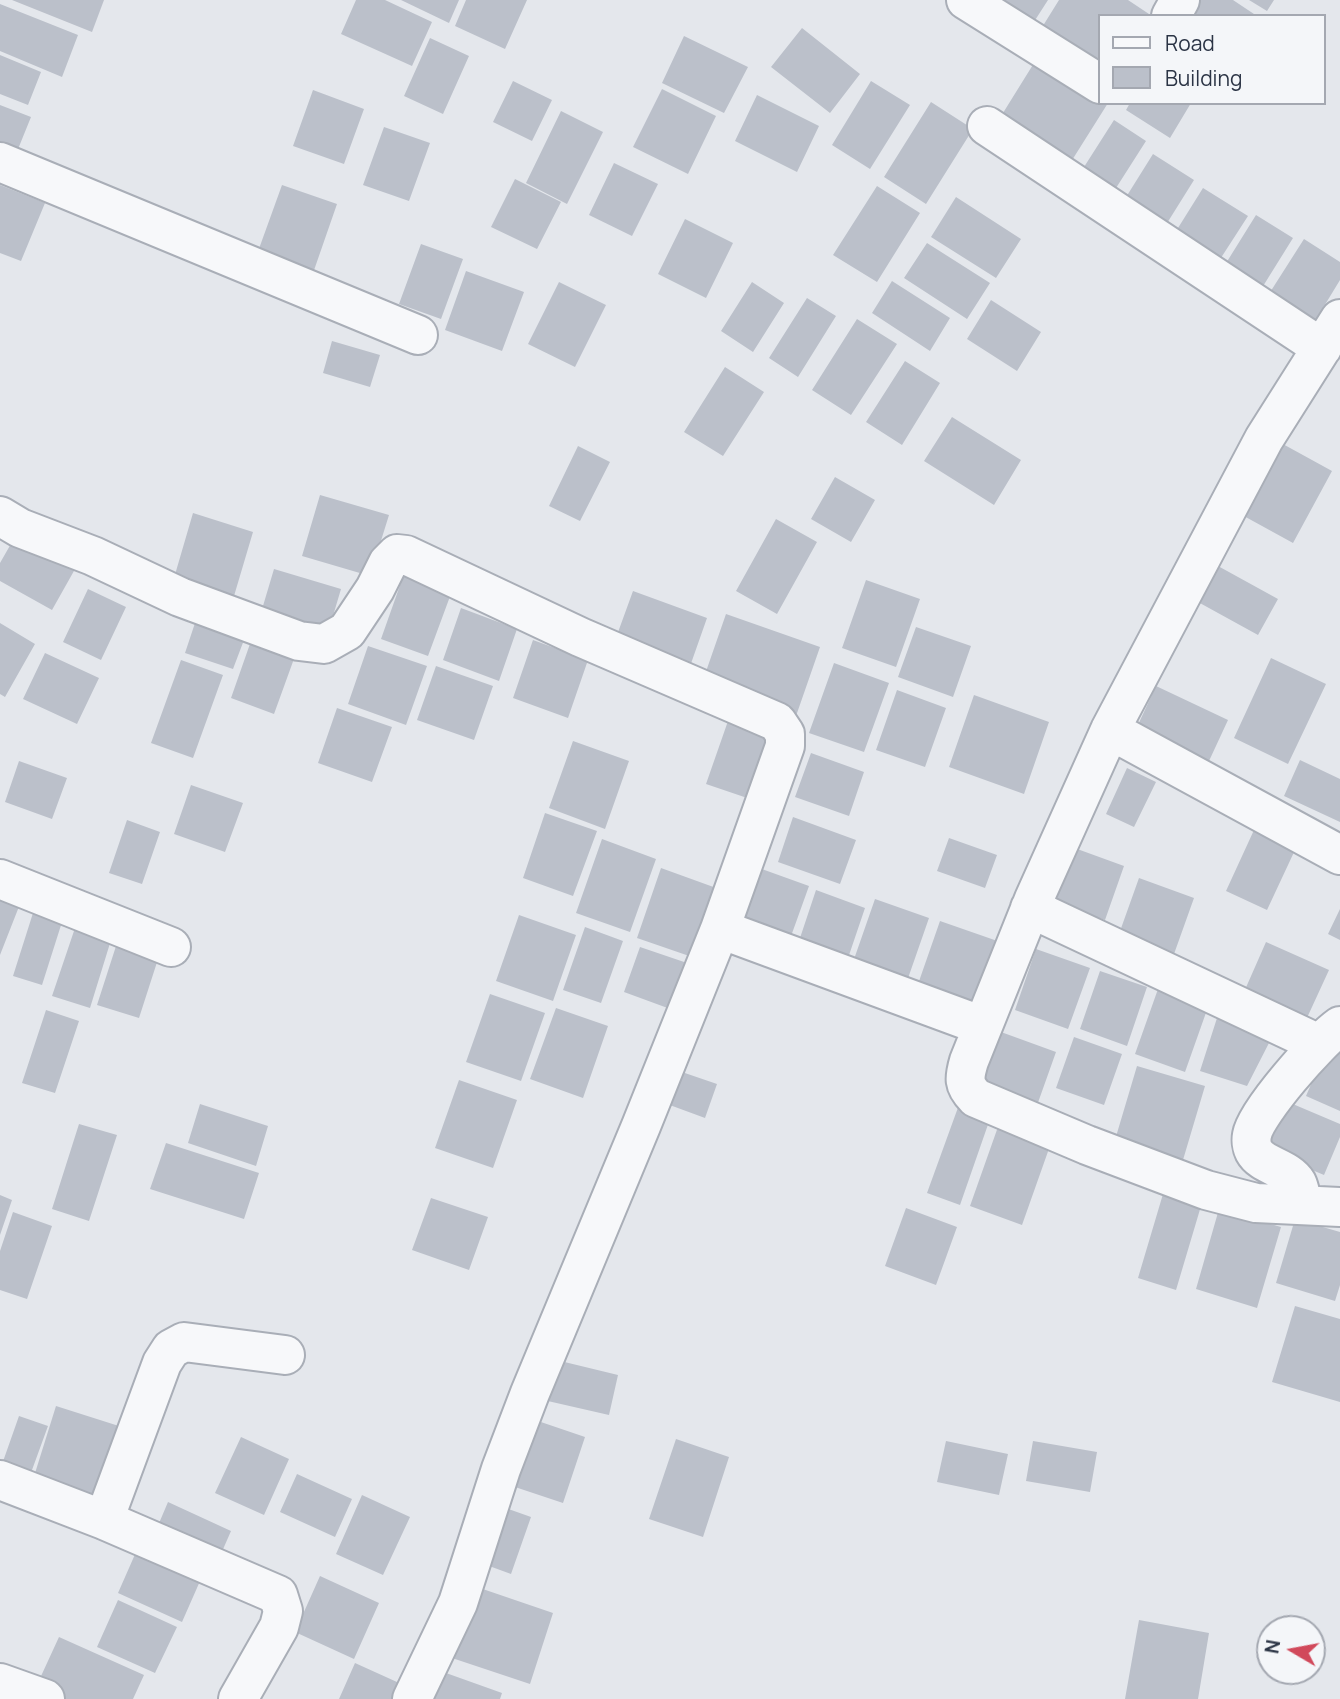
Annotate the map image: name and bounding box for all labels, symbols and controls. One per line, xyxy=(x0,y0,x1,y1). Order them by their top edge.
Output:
legend xyxy=(1098,14,1326,105)
text: Road xyxy=(1165,29,1215,57)
text: Building xyxy=(1165,64,1242,92)
north arrow xyxy=(1256,1615,1326,1685)
text: N xyxy=(1258,1638,1286,1656)

